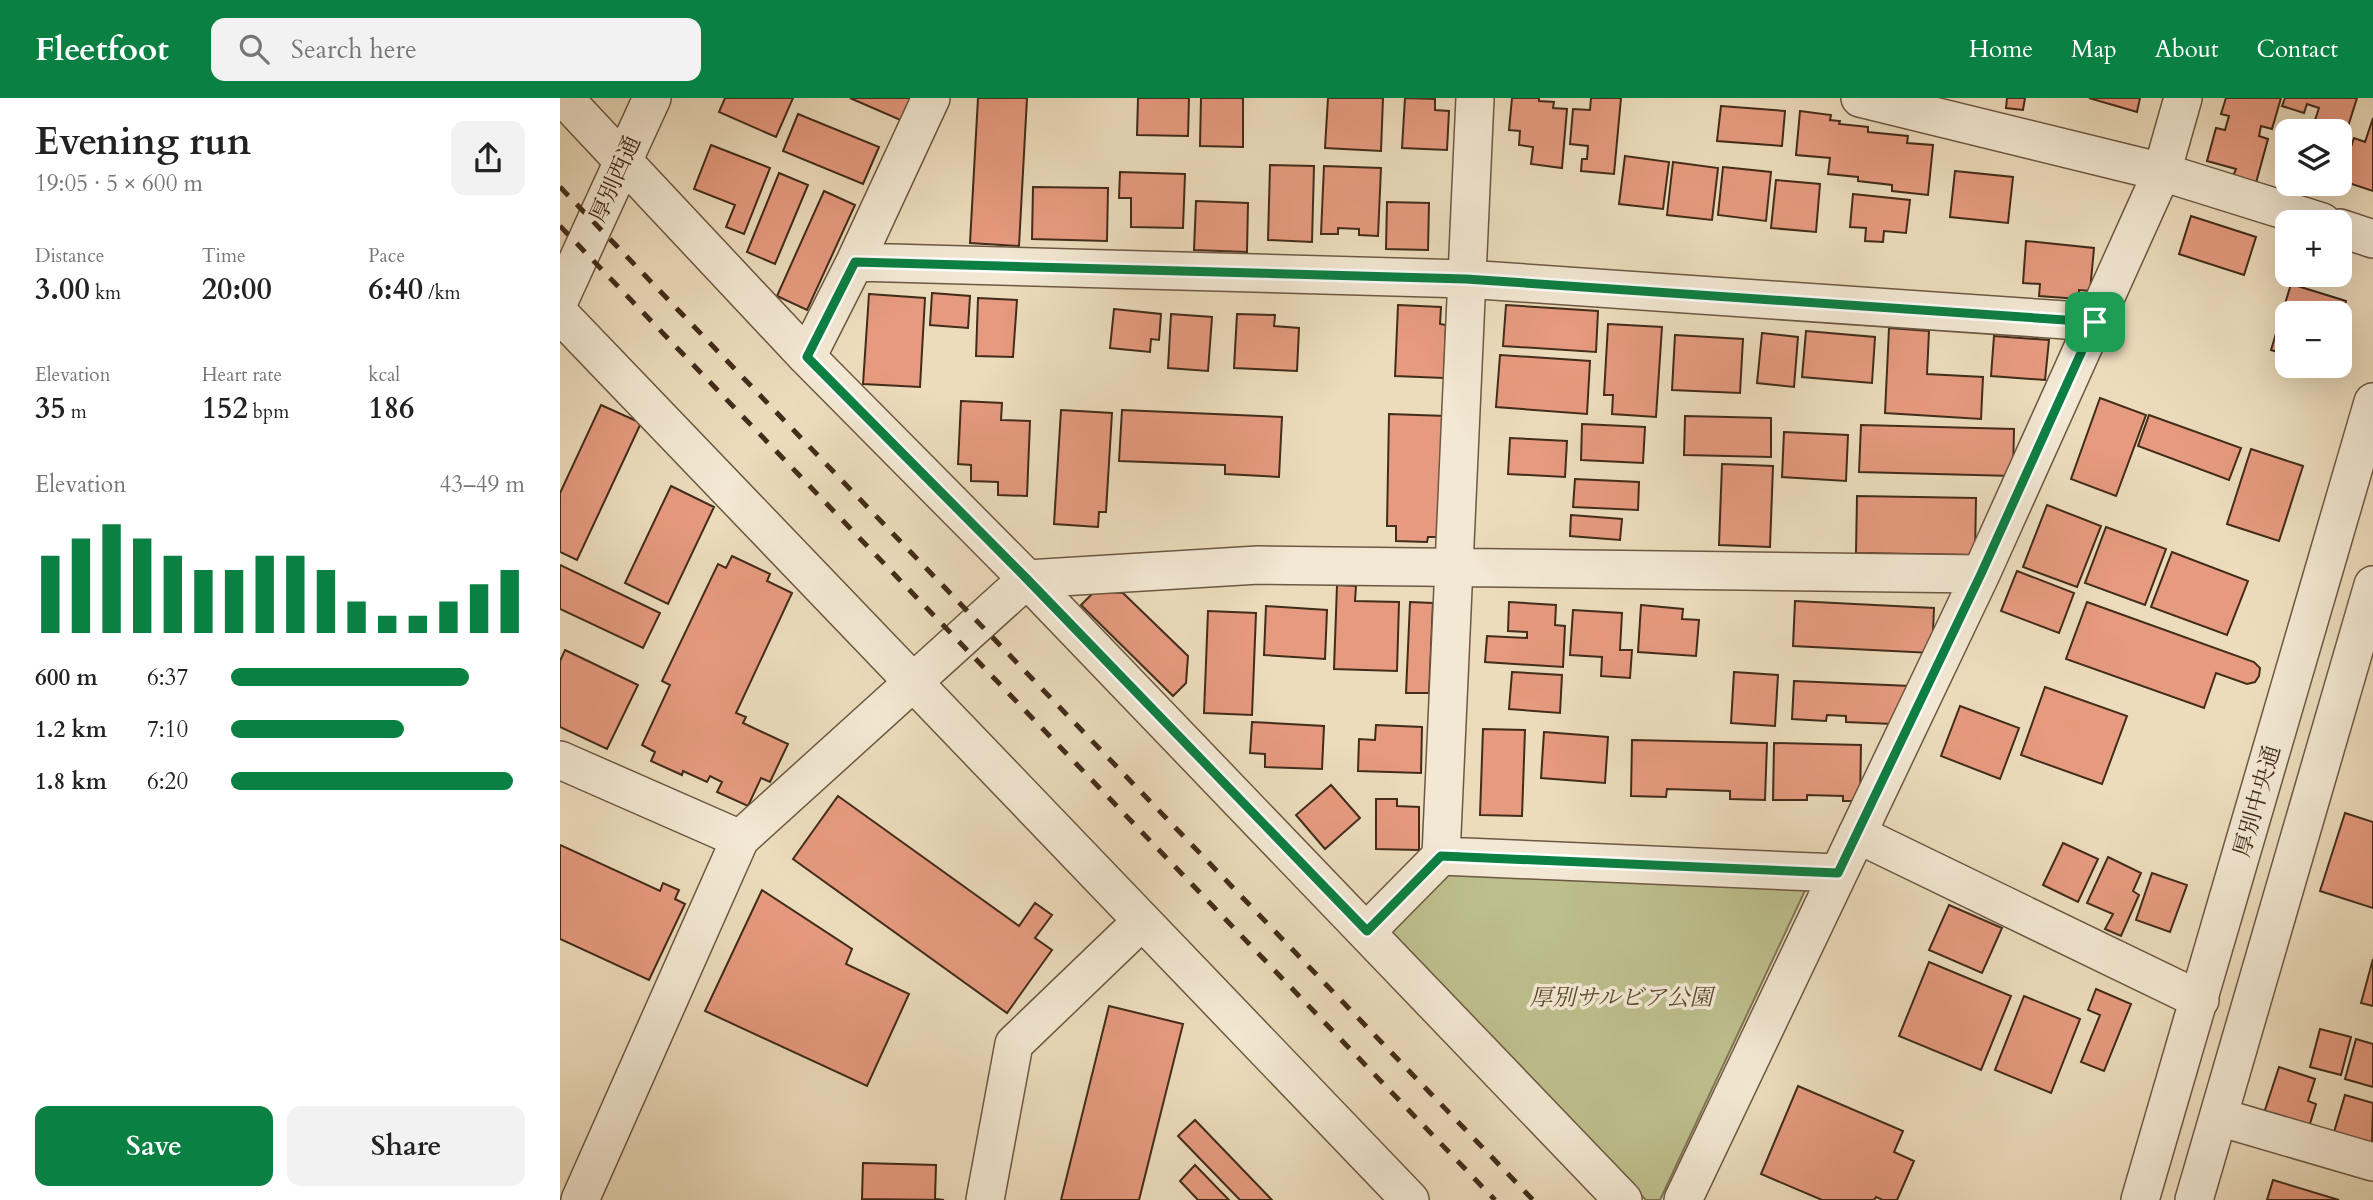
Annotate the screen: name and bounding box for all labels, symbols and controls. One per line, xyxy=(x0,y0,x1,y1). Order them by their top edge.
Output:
search box xyxy=(211,18,701,81)
text: Fleetfoot xyxy=(35,27,169,72)
icon: search xyxy=(235,30,273,68)
text: Search here xyxy=(291,32,417,67)
text: Home xyxy=(1969,33,2033,66)
text: Map xyxy=(2071,33,2117,66)
text: About xyxy=(2155,33,2219,66)
text: Contact xyxy=(2257,33,2338,66)
text: Evening run xyxy=(35,116,251,168)
map controls xyxy=(2275,119,2352,378)
button: layers xyxy=(2275,119,2352,196)
button: share xyxy=(451,121,525,195)
street label: 厚別西通 xyxy=(582,131,648,227)
text: 19:05 · 5 × 600 m xyxy=(35,168,203,199)
button: + xyxy=(2275,210,2352,287)
text: Distance xyxy=(35,243,104,269)
text: Time xyxy=(202,243,246,269)
text: Pace xyxy=(368,243,405,269)
text: 3.00 xyxy=(35,269,90,310)
text: 20:00 xyxy=(202,269,272,310)
text: 6:40 xyxy=(368,269,423,310)
text: km xyxy=(90,280,121,306)
text: /km xyxy=(423,280,461,306)
pin xyxy=(2065,292,2125,352)
button: − xyxy=(2275,301,2352,378)
icon: arrive xyxy=(2076,303,2114,341)
text: Elevation xyxy=(35,362,110,388)
text: Heart rate xyxy=(202,362,282,388)
text: kcal xyxy=(368,362,400,388)
text: 35 xyxy=(35,388,66,429)
text: 152 xyxy=(202,388,248,429)
text: 186 xyxy=(368,388,414,429)
text: m xyxy=(66,399,87,425)
text: bpm xyxy=(248,399,289,425)
text: Elevation xyxy=(35,469,126,500)
text: 43–49 m xyxy=(440,469,525,500)
text: 600 m xyxy=(35,662,98,693)
text: 6:37 xyxy=(147,662,188,693)
text: 1.2 km xyxy=(35,714,107,745)
text: 7:10 xyxy=(147,714,188,745)
street label: 厚別中央通 xyxy=(2226,741,2288,861)
text: 1.8 km xyxy=(35,766,107,797)
text: 6:20 xyxy=(147,766,188,797)
park label: 厚別サルビア公園 xyxy=(1530,982,1716,1013)
button: Save xyxy=(35,1106,273,1186)
button: Share xyxy=(287,1106,525,1186)

